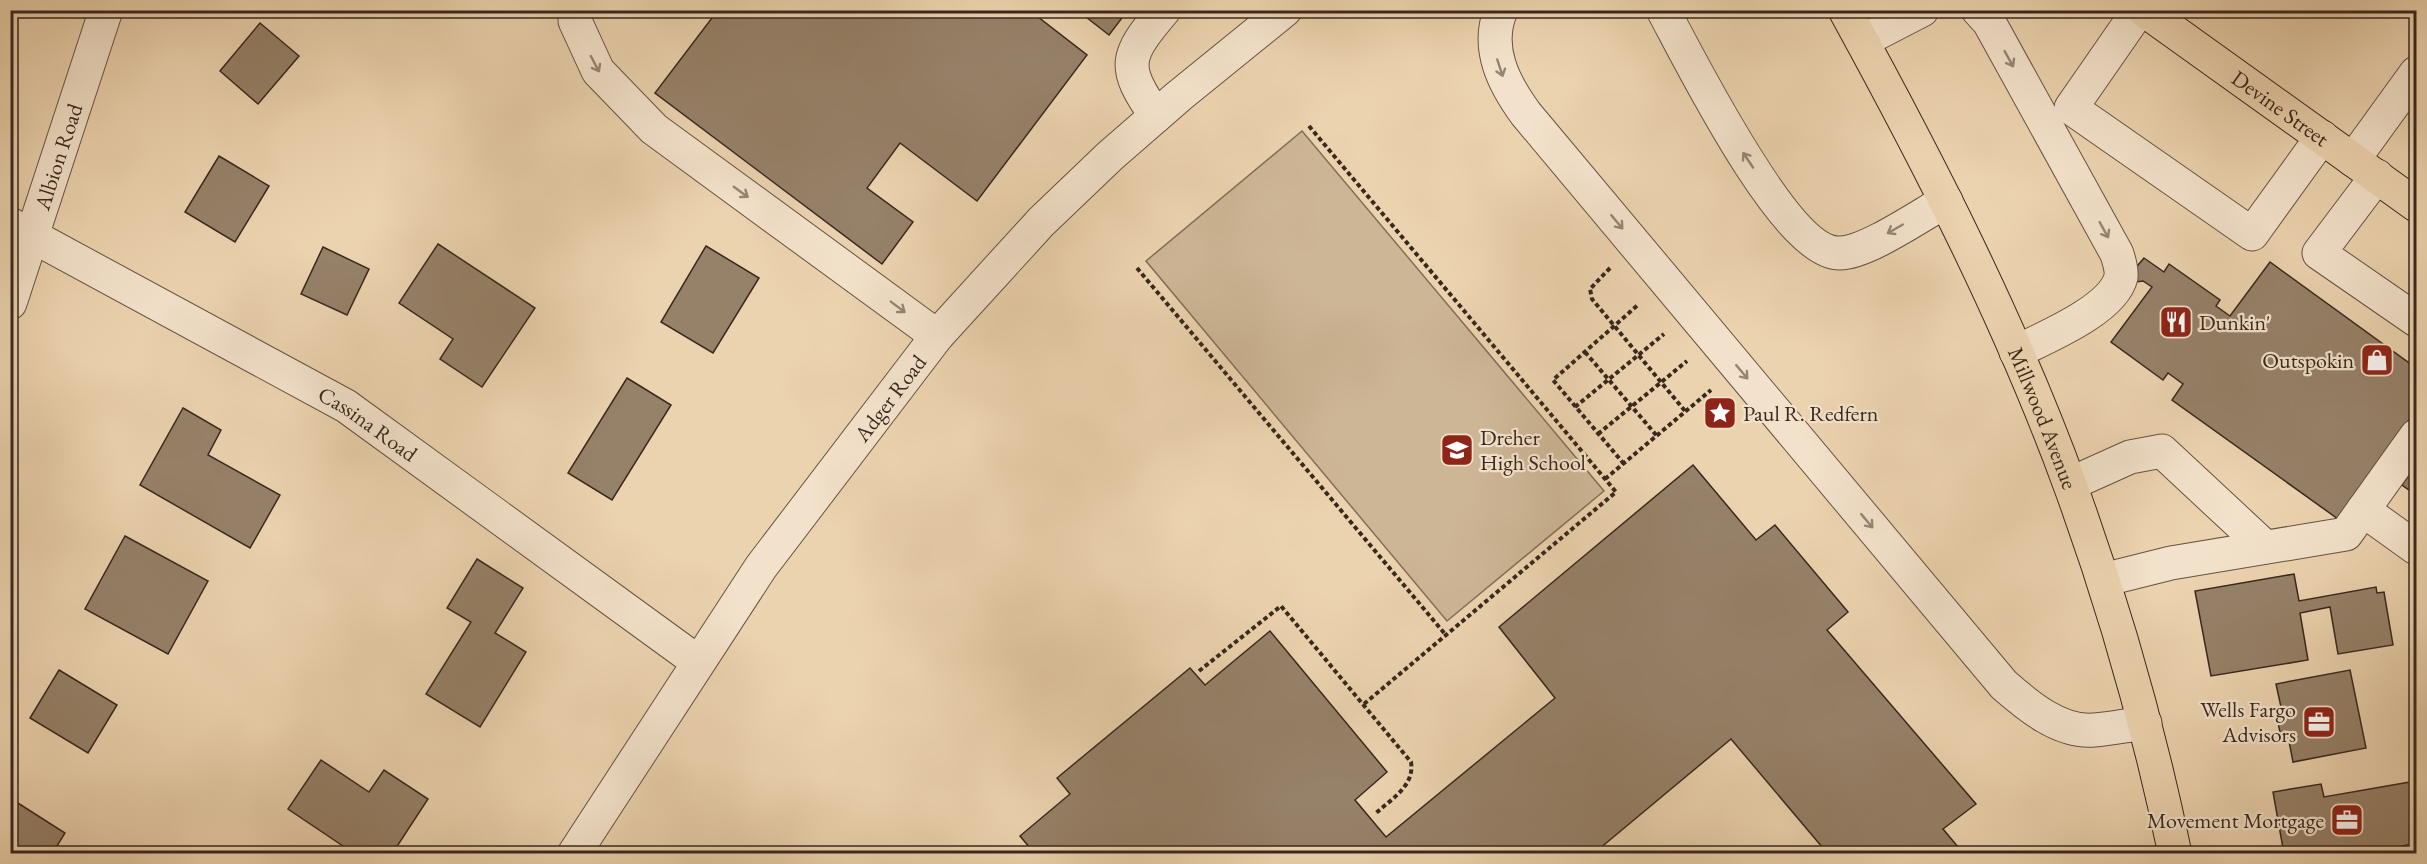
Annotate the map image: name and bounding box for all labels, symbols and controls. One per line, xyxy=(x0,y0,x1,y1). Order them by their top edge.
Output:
one-way arrow xyxy=(2003,50,2015,67)
one-way arrow xyxy=(590,55,601,73)
one-way arrow xyxy=(1495,58,1506,77)
street label: Devine Street xyxy=(2226,63,2335,153)
street label: Albion Road xyxy=(27,99,89,214)
one-way arrow xyxy=(1742,152,1754,169)
one-way arrow xyxy=(732,186,748,198)
one-way arrow xyxy=(1610,214,1624,229)
one-way arrow xyxy=(2099,220,2110,238)
one-way arrow xyxy=(1886,224,1903,236)
one-way arrow xyxy=(890,300,906,313)
restaurant icon: Dunkin' xyxy=(2158,304,2194,340)
place label: Dunkin' xyxy=(2199,308,2271,337)
street label: Millwood Avenue xyxy=(2002,342,2085,493)
shop icon: Outspokin xyxy=(2359,342,2395,378)
place label: Outspokin xyxy=(2262,346,2354,375)
street label: Adger Road xyxy=(847,348,933,448)
one-way arrow xyxy=(1736,364,1749,380)
street label: Cassina Road xyxy=(313,379,424,468)
place icon: Paul R. Redfern xyxy=(1702,395,1738,431)
place label: Paul R. Redfern xyxy=(1743,399,1879,428)
place label: Dreher High School xyxy=(1480,423,1586,477)
school or university icon: Dreher High School xyxy=(1439,432,1475,468)
one-way arrow xyxy=(1860,513,1874,528)
place label: Wells Fargo Advisors xyxy=(2200,695,2296,749)
office icon: Wells Fargo Advisors xyxy=(2301,704,2337,740)
office icon: Movement Mortgage xyxy=(2329,802,2365,838)
place label: Movement Mortgage xyxy=(2147,806,2324,835)

